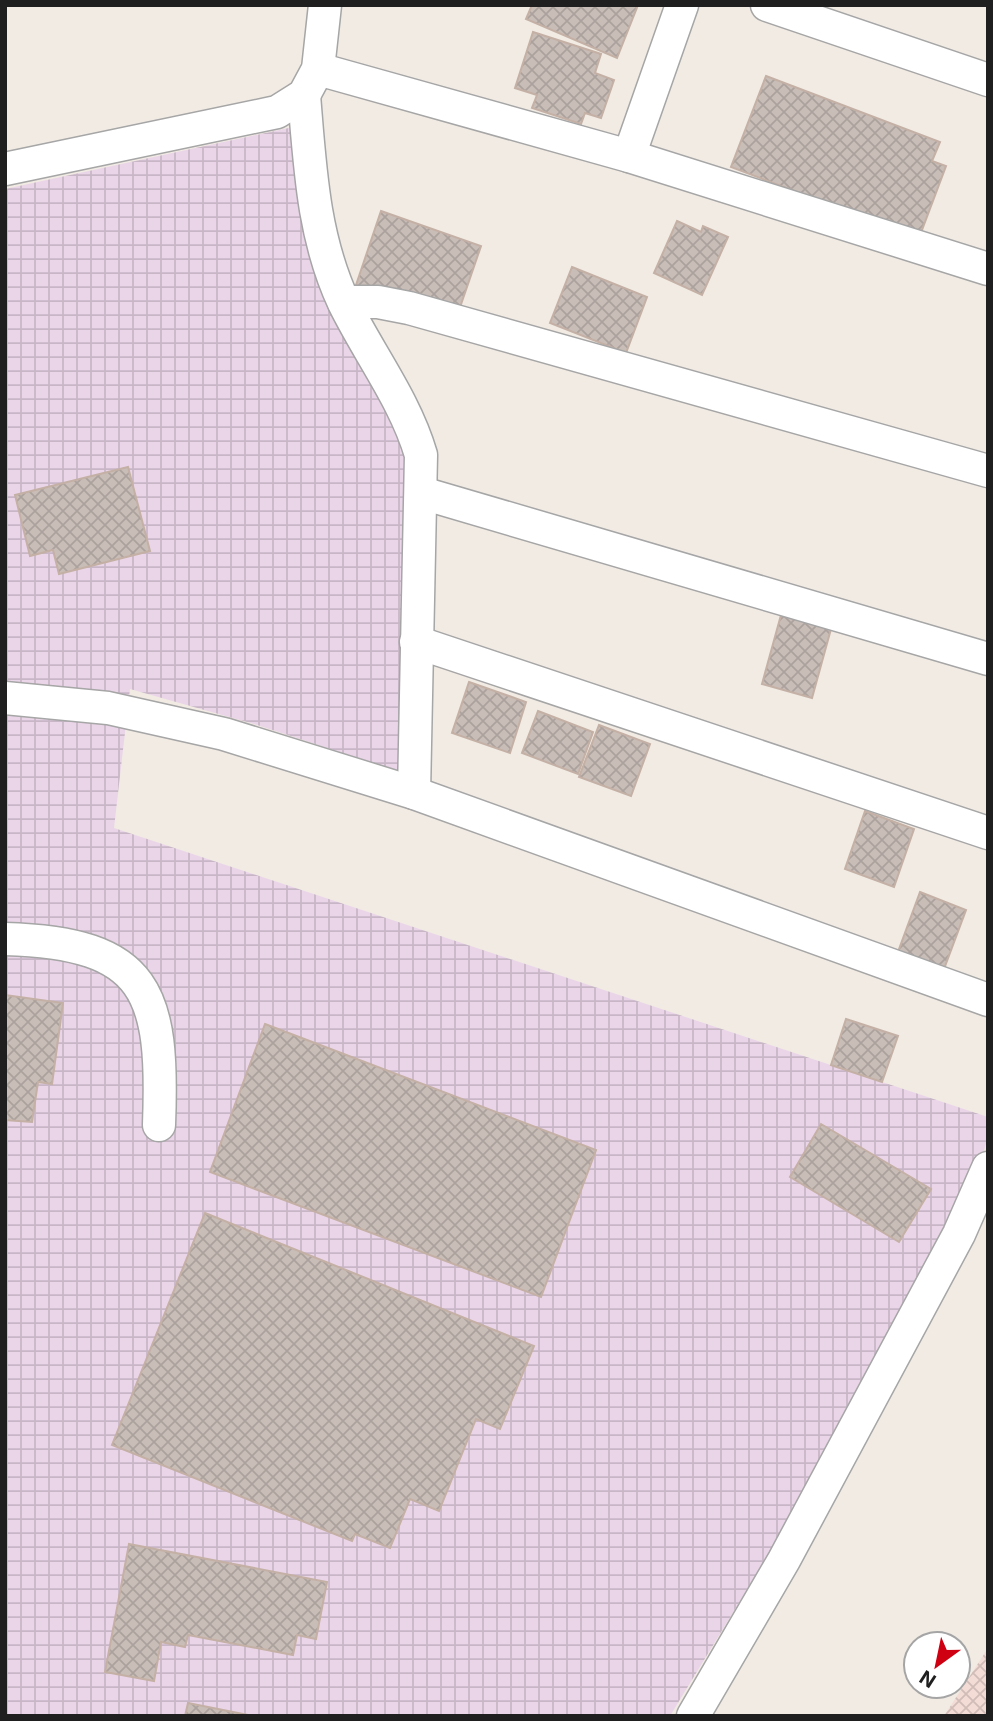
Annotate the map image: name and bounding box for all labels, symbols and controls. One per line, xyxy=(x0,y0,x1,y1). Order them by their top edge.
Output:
north arrow xyxy=(902,1630,972,1700)
text: N xyxy=(916,1665,940,1692)

